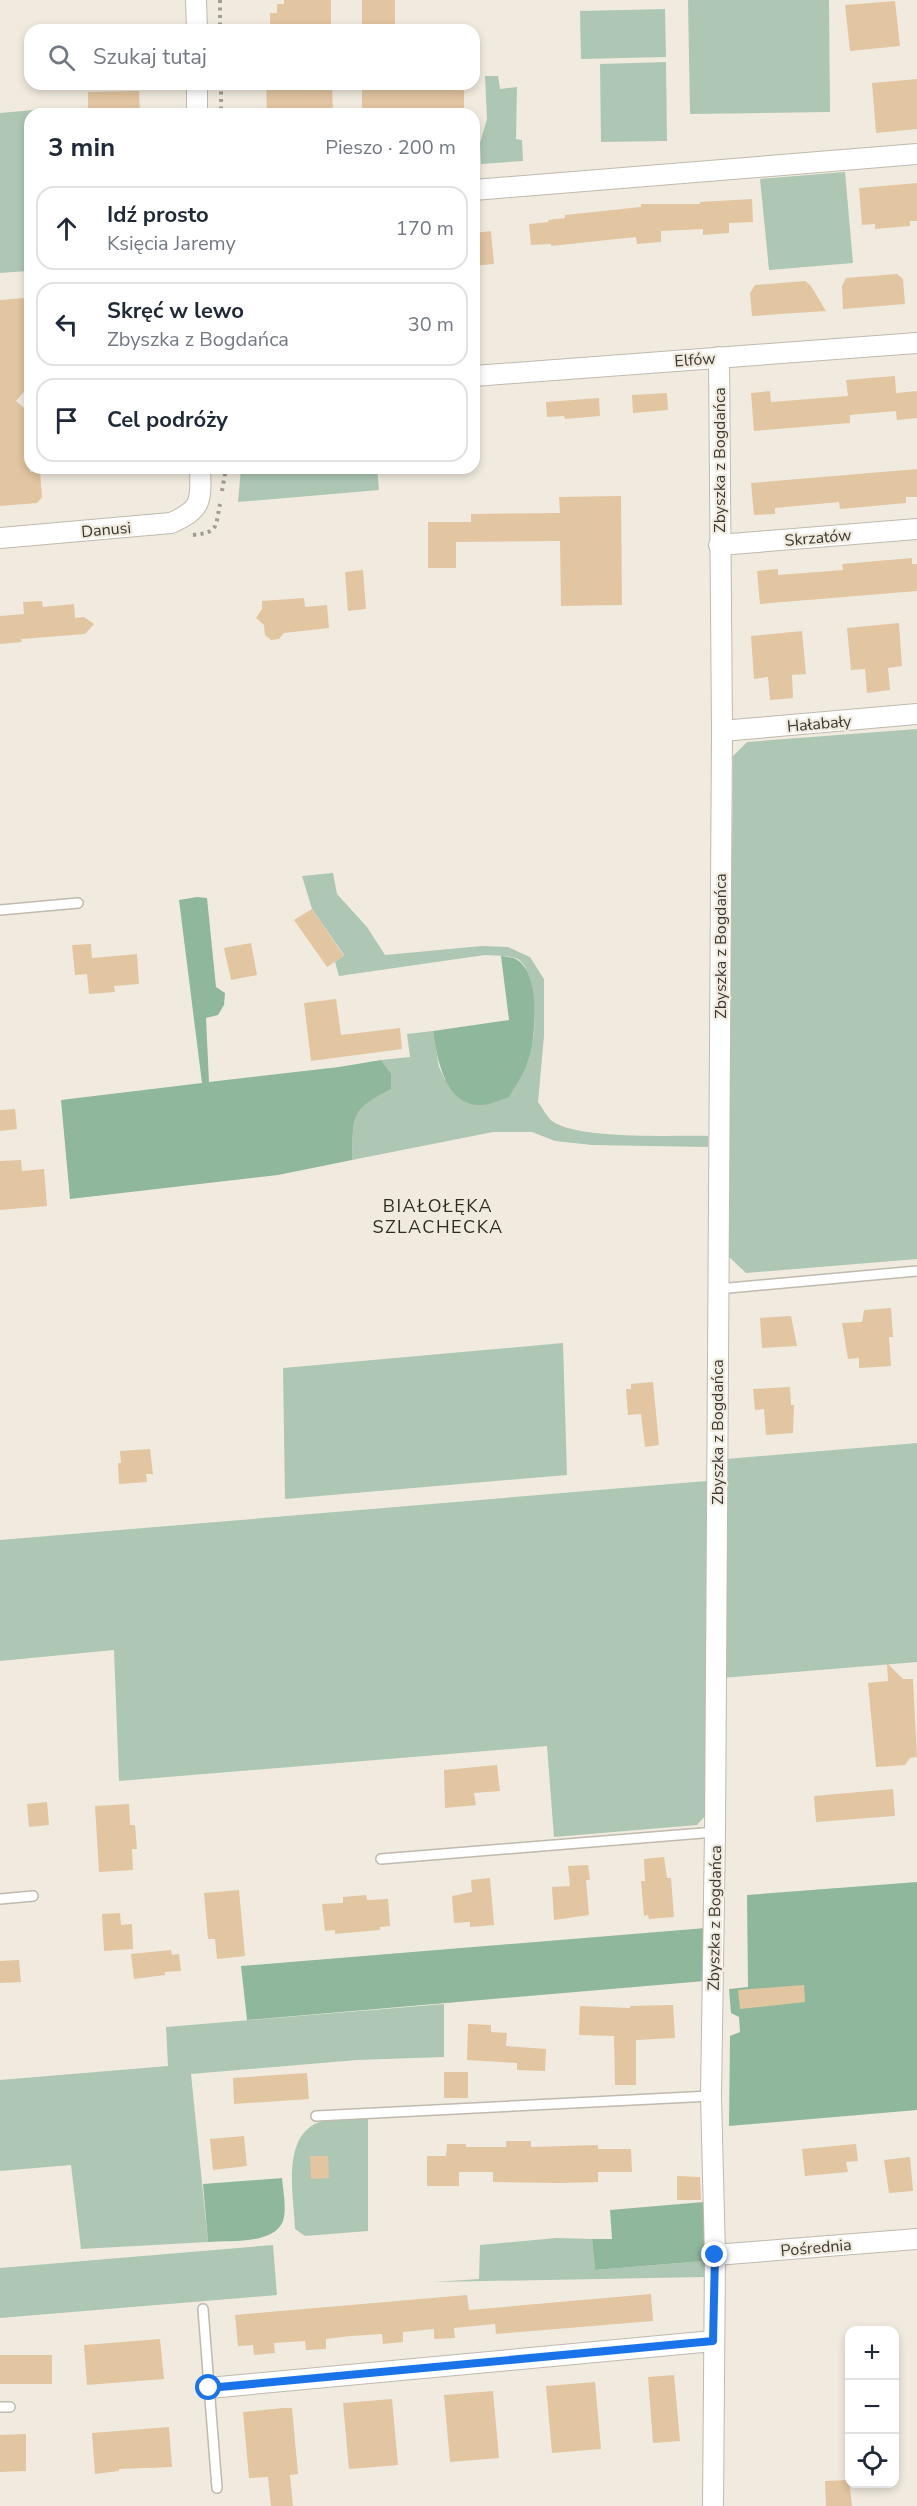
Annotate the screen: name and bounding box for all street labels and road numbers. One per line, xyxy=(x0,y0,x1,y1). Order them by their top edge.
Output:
street label: Elfów xyxy=(674,348,717,372)
street label: Zbyszka z Bogdańca xyxy=(709,387,731,533)
street label: Danusi xyxy=(80,517,132,543)
street label: Skrzatów xyxy=(784,524,853,552)
street label: Hałabały xyxy=(786,710,853,738)
street label: Zbyszka z Bogdańca xyxy=(710,873,732,1019)
street label: Zbyszka z Bogdańca xyxy=(707,1359,729,1505)
street label: Zbyszka z Bogdańca xyxy=(703,1845,727,1991)
street label: Pośrednia xyxy=(780,2234,852,2262)

